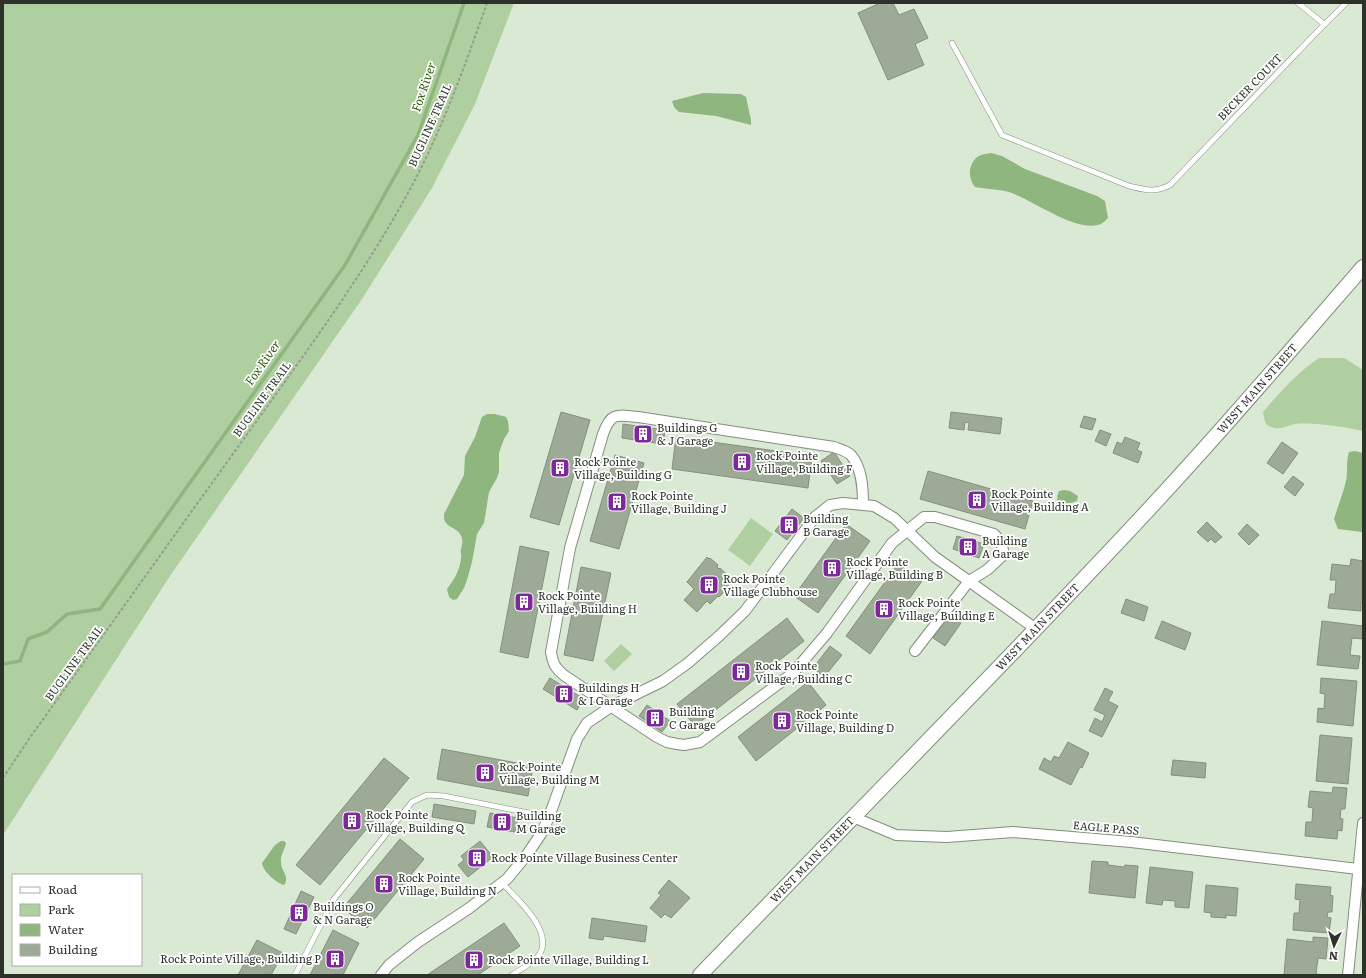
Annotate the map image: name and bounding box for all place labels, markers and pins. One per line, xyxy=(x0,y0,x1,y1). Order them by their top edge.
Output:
place label: Buildings G & J Garage xyxy=(657,419,718,448)
building icon: Buildings G & J Garage xyxy=(632,423,654,445)
place label: Rock Pointe Village, Building F xyxy=(756,447,853,476)
building icon: Rock Pointe Village, Building F xyxy=(731,451,753,473)
place label: Rock Pointe Village, Building G xyxy=(574,453,672,482)
building icon: Rock Pointe Village, Building G xyxy=(549,457,571,479)
place label: Rock Pointe Village, Building A xyxy=(991,485,1089,514)
place label: Rock Pointe Village, Building J xyxy=(631,487,727,516)
building icon: Rock Pointe Village, Building A xyxy=(966,489,988,511)
building icon: Rock Pointe Village, Building J xyxy=(606,491,628,513)
place label: Building B Garage xyxy=(803,510,850,539)
building icon: Building B Garage xyxy=(778,514,800,536)
place label: Building A Garage xyxy=(982,532,1029,561)
building icon: Building A Garage xyxy=(957,536,979,558)
place label: Rock Pointe Village, Building B xyxy=(846,553,943,582)
building icon: Rock Pointe Village, Building B xyxy=(821,557,843,579)
place label: Rock Pointe Village Clubhouse xyxy=(723,570,818,599)
building icon: Rock Pointe Village Clubhouse xyxy=(698,574,720,596)
place label: Rock Pointe Village, Building H xyxy=(538,587,637,616)
building icon: Rock Pointe Village, Building H xyxy=(513,591,535,613)
place label: Rock Pointe Village, Building E xyxy=(898,594,995,623)
building icon: Rock Pointe Village, Building E xyxy=(873,598,895,620)
place label: Rock Pointe Village, Building C xyxy=(755,657,853,686)
building icon: Rock Pointe Village, Building C xyxy=(730,661,752,683)
place label: Buildings H & I Garage xyxy=(578,679,639,708)
building icon: Buildings H & I Garage xyxy=(553,683,575,705)
place label: Building C Garage xyxy=(669,703,716,732)
place label: Rock Pointe Village, Building D xyxy=(796,706,894,735)
building icon: Building C Garage xyxy=(644,707,666,729)
building icon: Rock Pointe Village, Building D xyxy=(771,710,793,732)
place label: Rock Pointe Village, Building M xyxy=(499,758,600,787)
building icon: Rock Pointe Village, Building M xyxy=(474,762,496,784)
place label: Rock Pointe Village, Building Q xyxy=(366,806,466,835)
place label: Building M Garage xyxy=(516,807,566,836)
building icon: Rock Pointe Village, Building Q xyxy=(341,810,363,832)
building icon: Building M Garage xyxy=(491,811,513,833)
building icon: Rock Pointe Village Business Center xyxy=(466,847,488,869)
place label: Rock Pointe Village Business Center xyxy=(491,849,678,865)
place label: Rock Pointe Village, Building N xyxy=(398,869,497,898)
building icon: Rock Pointe Village, Building N xyxy=(373,873,395,895)
place label: Buildings O & N Garage xyxy=(313,898,374,927)
building icon: Buildings O & N Garage xyxy=(288,902,310,924)
building icon: Rock Pointe Village, Building P xyxy=(324,948,346,970)
building icon: Rock Pointe Village, Building L xyxy=(463,949,485,971)
place label: Rock Pointe Village, Building P xyxy=(160,950,321,966)
place label: Rock Pointe Village, Building L xyxy=(488,951,649,967)

